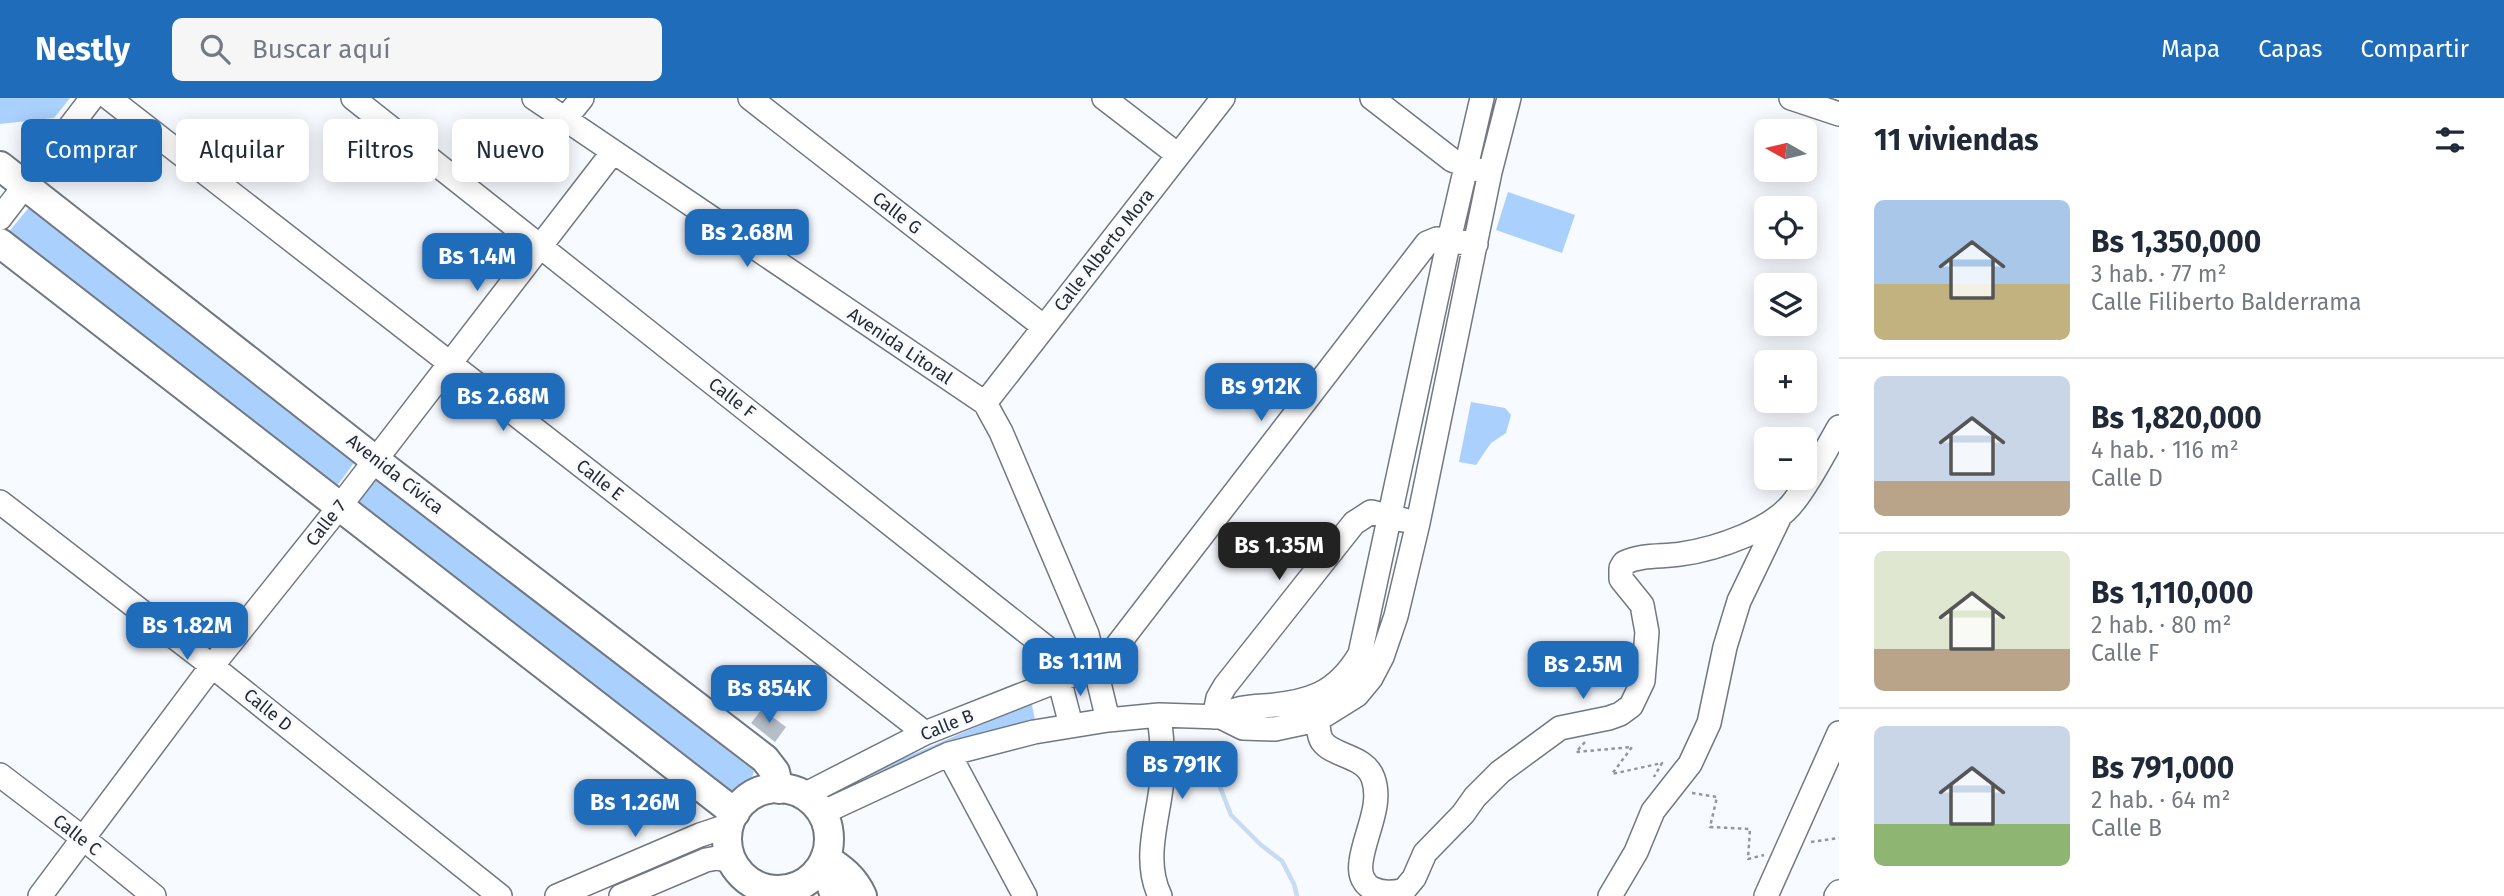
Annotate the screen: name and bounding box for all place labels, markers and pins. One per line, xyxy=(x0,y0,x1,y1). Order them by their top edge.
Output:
pin: Bs 2.68M xyxy=(675,209,819,269)
pin: Bs 1.4M xyxy=(412,234,542,293)
pin: Bs 912K xyxy=(1196,364,1326,423)
pin: Bs 2.68M xyxy=(431,374,575,433)
pin: Bs 1.35M xyxy=(1207,522,1351,582)
pin: Bs 1.82M xyxy=(115,602,259,662)
pin: Bs 1.11M xyxy=(1008,638,1152,698)
pin: Bs 2.5M xyxy=(1518,642,1648,701)
pin: Bs 854K xyxy=(704,666,834,725)
pin: Bs 791K xyxy=(1117,742,1247,801)
pin: Bs 1.26M xyxy=(563,780,707,839)

